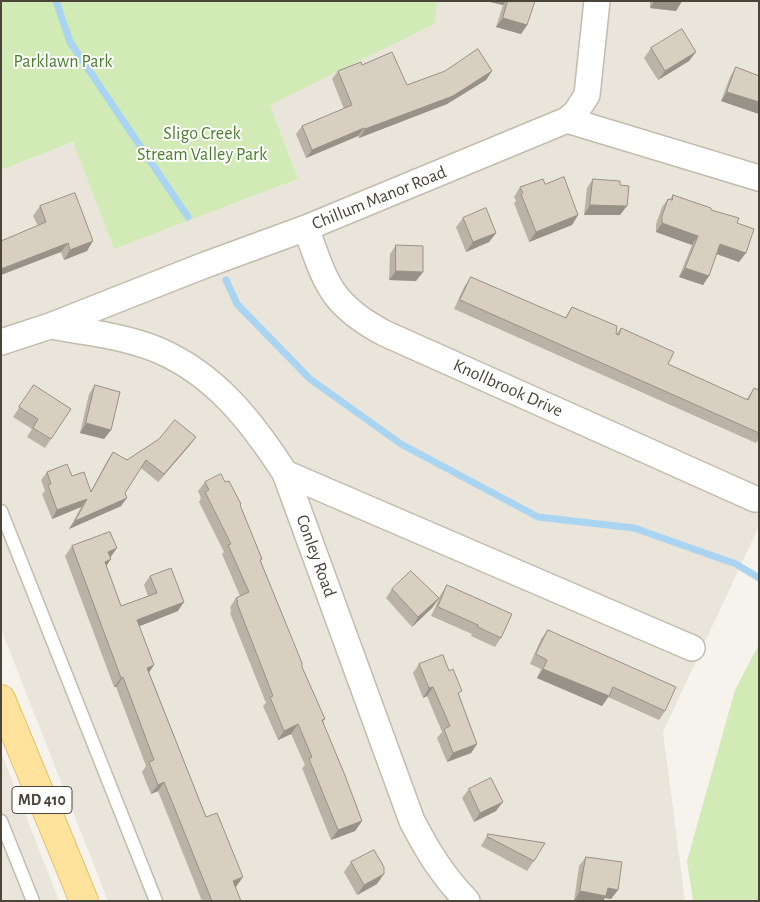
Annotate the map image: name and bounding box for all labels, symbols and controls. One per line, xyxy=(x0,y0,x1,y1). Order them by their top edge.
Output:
park label: Parklawn Park xyxy=(13,51,113,73)
park label: Sligo Creek Stream Valley Park xyxy=(137,123,267,166)
street label: Chillum Manor Road xyxy=(309,161,449,235)
street label: Knollbrook Drive xyxy=(450,354,566,422)
street label: Conley Road xyxy=(291,512,341,600)
road number: MD 410 xyxy=(12,786,72,814)

